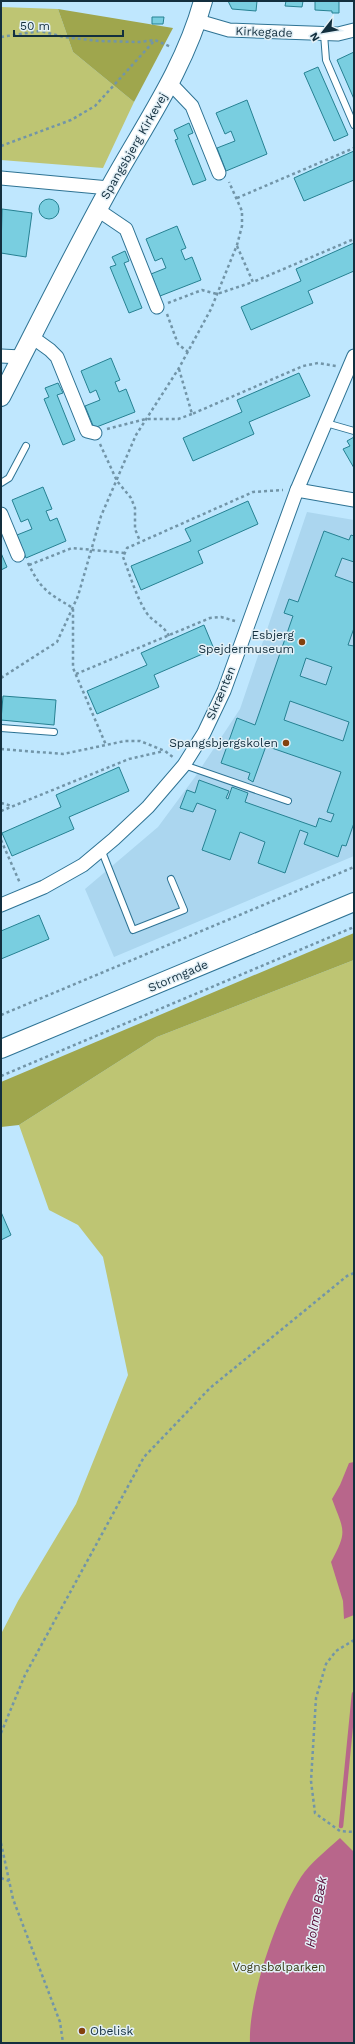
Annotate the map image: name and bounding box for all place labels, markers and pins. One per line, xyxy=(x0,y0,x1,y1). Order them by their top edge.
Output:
place label: Esbjerg Spejdermuseum xyxy=(198,628,295,656)
marker: Esbjerg Spejdermuseum xyxy=(297,637,307,647)
place label: Spangsbjergskolen xyxy=(169,736,278,750)
marker: Spangsbjergskolen xyxy=(281,738,291,748)
place label: Obelisk xyxy=(90,2024,134,2038)
marker: Obelisk xyxy=(77,2026,87,2036)

